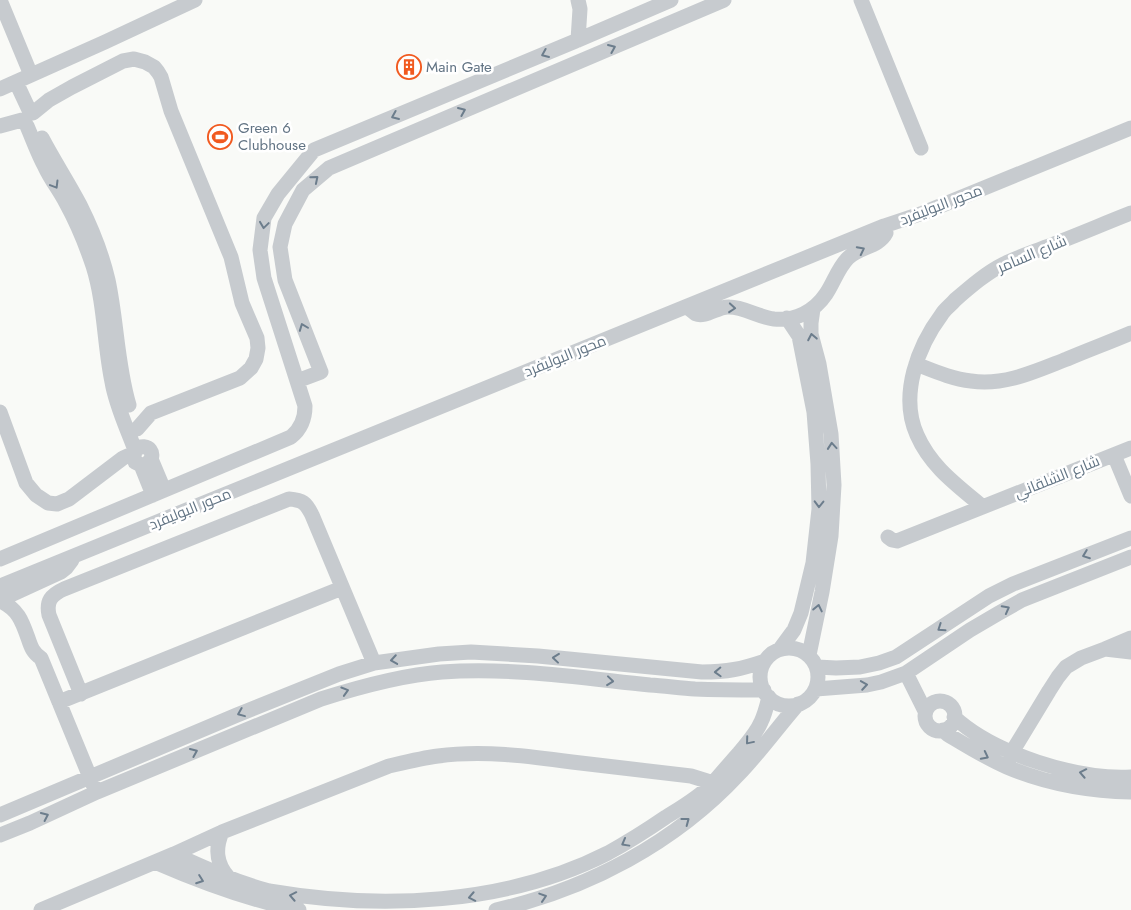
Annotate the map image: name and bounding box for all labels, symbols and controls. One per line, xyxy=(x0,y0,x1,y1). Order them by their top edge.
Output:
one-way arrow xyxy=(607,43,616,54)
one-way arrow xyxy=(542,48,550,58)
building icon: Main Gate xyxy=(396,54,422,80)
place label: Main Gate xyxy=(426,56,492,78)
one-way arrow xyxy=(457,107,466,118)
one-way arrow xyxy=(392,111,400,121)
place label: Green 6 Clubhouse xyxy=(238,117,306,156)
sports icon: Green 6 Clubhouse xyxy=(207,124,233,150)
one-way arrow xyxy=(310,176,319,185)
street label: محور البوليفرد xyxy=(896,179,986,231)
one-way arrow xyxy=(49,180,59,189)
one-way arrow xyxy=(259,221,269,230)
street label: شارع السامر xyxy=(993,230,1070,279)
one-way arrow xyxy=(856,246,865,256)
one-way arrow xyxy=(728,302,736,313)
one-way arrow xyxy=(299,323,309,332)
street label: محور البوليفرد xyxy=(521,330,609,382)
one-way arrow xyxy=(807,332,818,341)
one-way arrow xyxy=(827,442,838,450)
street label: شارع الشلقاني xyxy=(1011,450,1103,505)
street label: محور البوليفرد xyxy=(146,483,234,535)
one-way arrow xyxy=(813,500,824,508)
one-way arrow xyxy=(1082,550,1090,560)
one-way arrow xyxy=(812,603,823,612)
one-way arrow xyxy=(1001,605,1010,615)
one-way arrow xyxy=(937,622,947,631)
one-way arrow xyxy=(551,653,559,664)
one-way arrow xyxy=(390,654,398,664)
one-way arrow xyxy=(713,667,721,677)
one-way arrow xyxy=(606,675,614,686)
one-way arrow xyxy=(860,681,868,691)
one-way arrow xyxy=(340,687,348,697)
one-way arrow xyxy=(237,707,246,718)
one-way arrow xyxy=(745,735,754,744)
one-way arrow xyxy=(189,748,198,758)
one-way arrow xyxy=(979,750,988,760)
one-way arrow xyxy=(1078,769,1087,779)
one-way arrow xyxy=(40,812,49,823)
one-way arrow xyxy=(680,819,689,827)
one-way arrow xyxy=(621,837,630,847)
one-way arrow xyxy=(195,874,204,884)
one-way arrow xyxy=(468,891,477,902)
one-way arrow xyxy=(289,892,298,902)
one-way arrow xyxy=(539,893,547,903)

